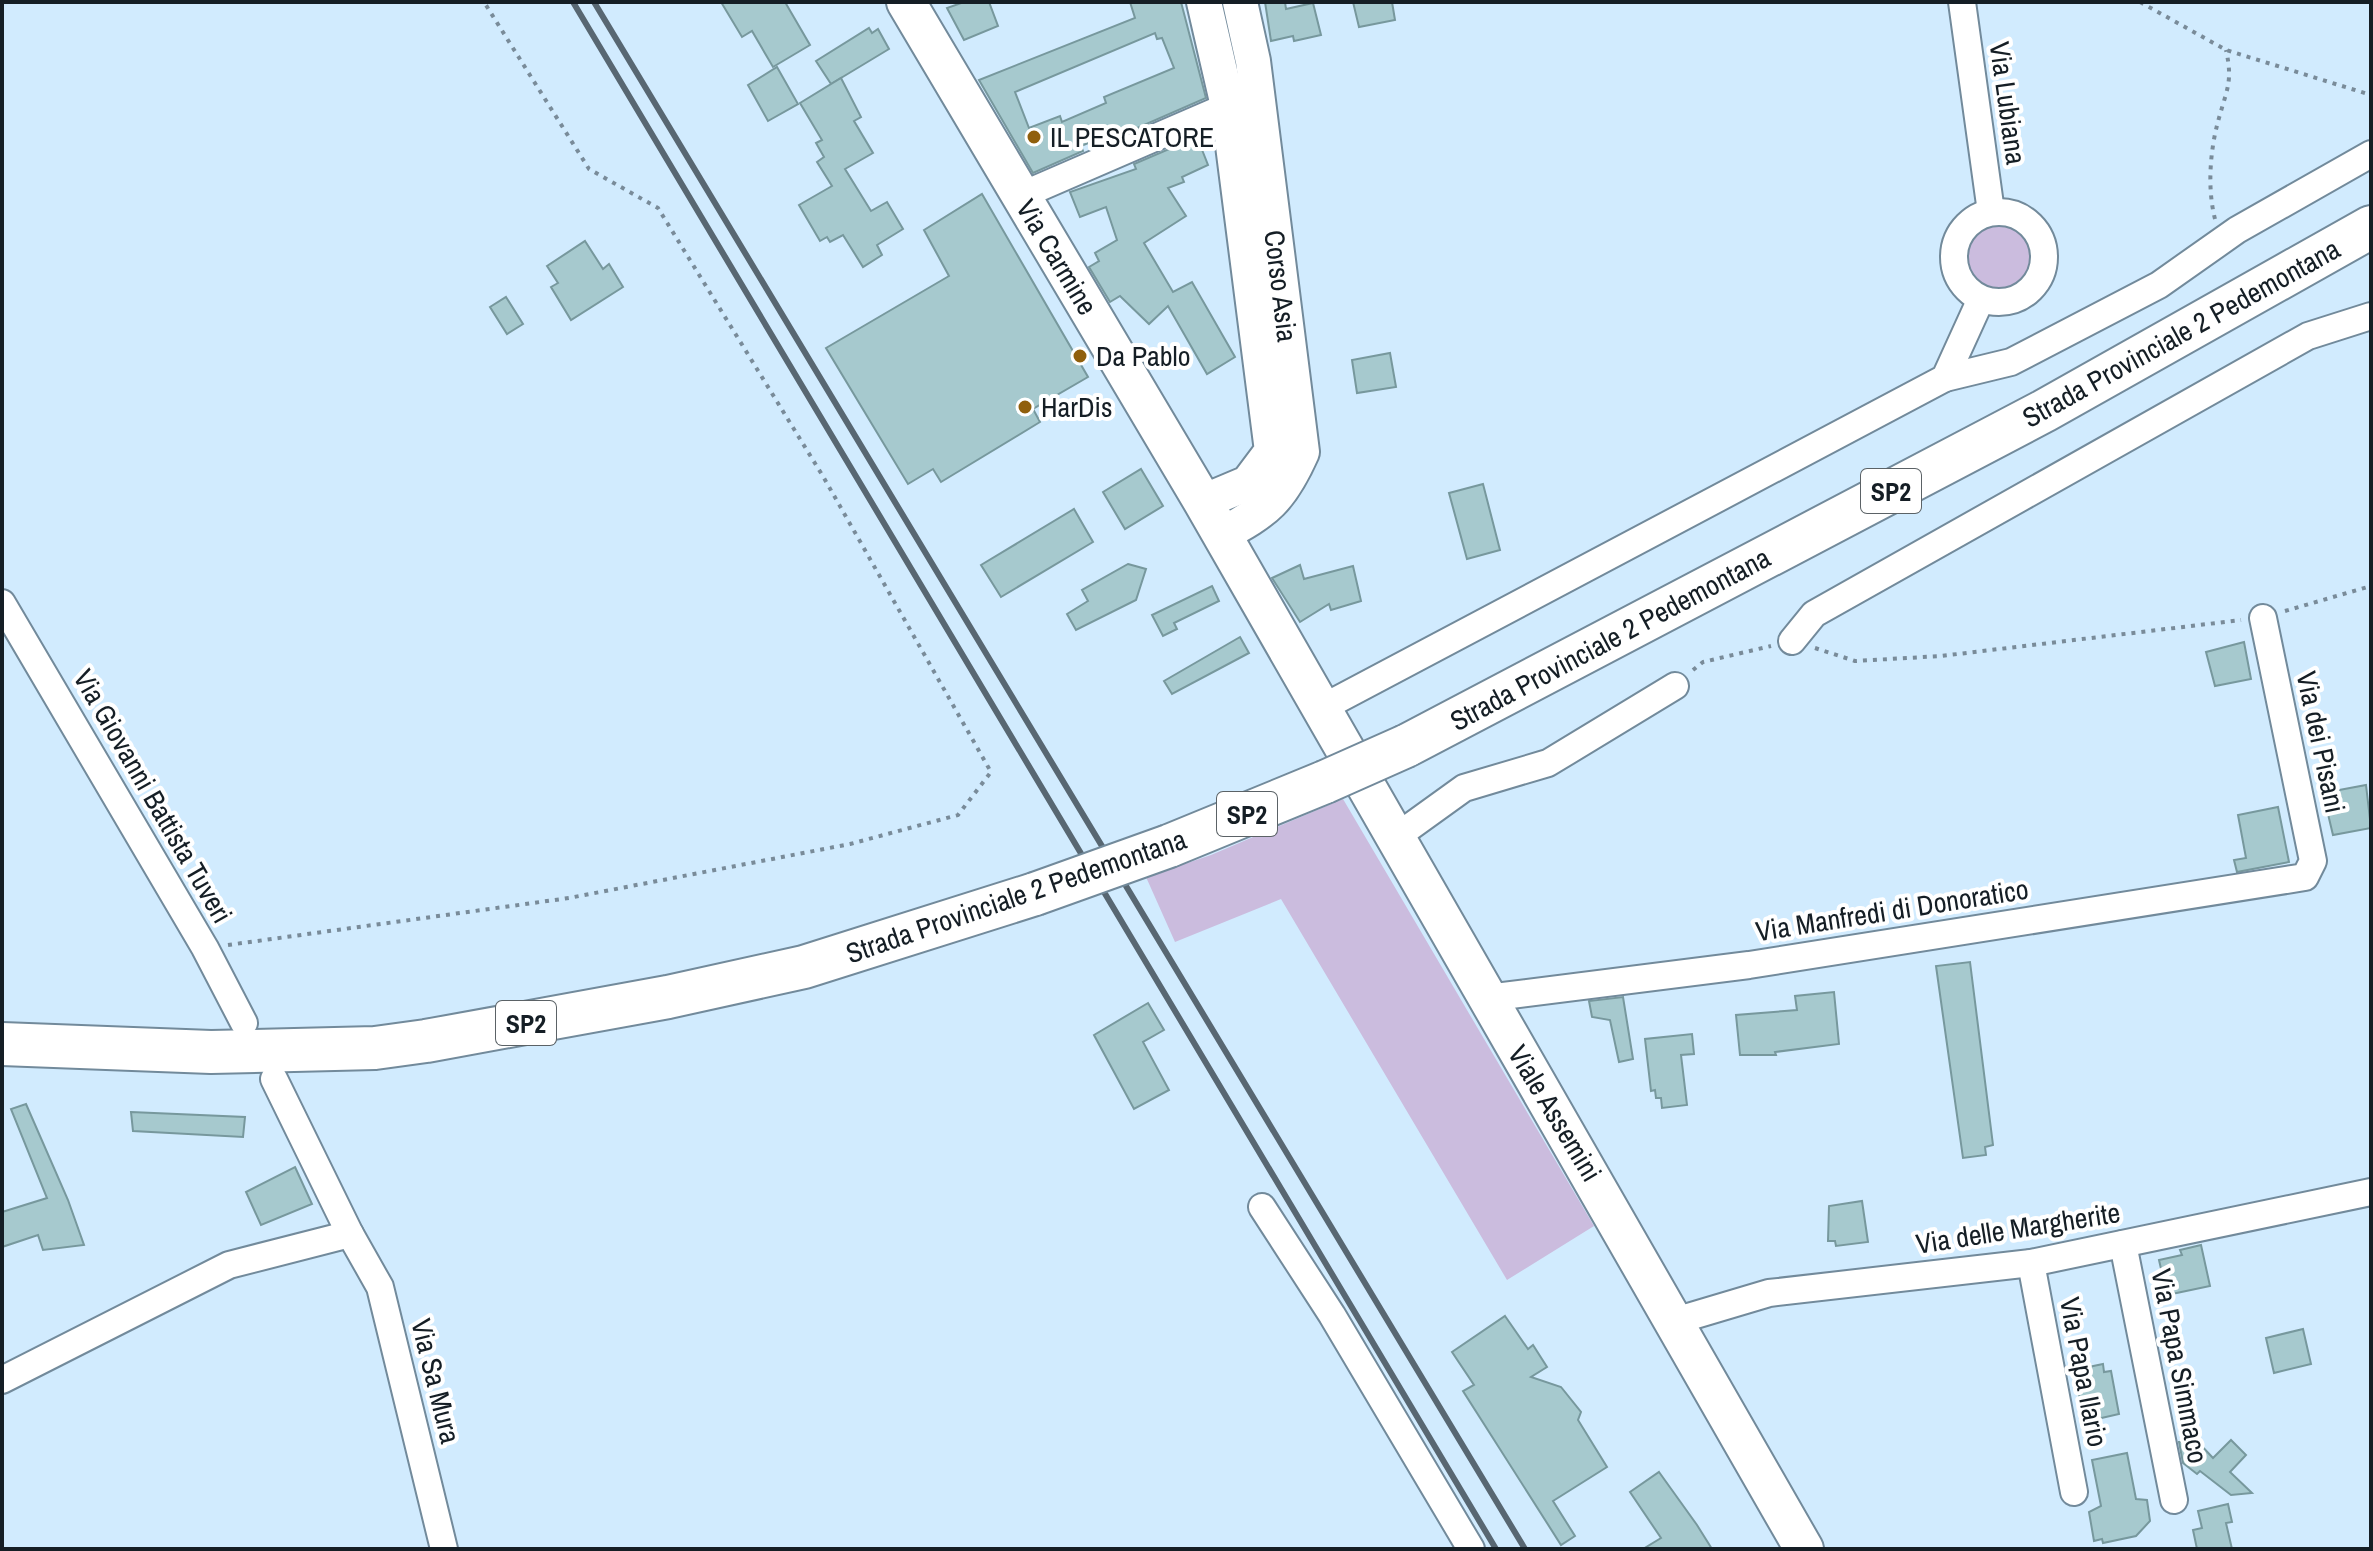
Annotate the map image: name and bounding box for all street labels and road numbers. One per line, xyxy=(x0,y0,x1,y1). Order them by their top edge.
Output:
street label: Via Lubiana xyxy=(1981,39,2035,167)
street label: Via Carmine xyxy=(1008,192,1106,322)
street label: Corso Asia xyxy=(1255,228,1307,344)
street label: Strada Provinciale 2 Pedemontana xyxy=(2015,230,2347,436)
road number: SP2 xyxy=(1861,469,1921,513)
street label: Strada Provinciale 2 Pedemontana xyxy=(1443,538,1777,740)
street label: Via Giovanni Battista Tuveri xyxy=(65,662,241,930)
street label: Via dei Pisani xyxy=(2287,668,2355,816)
road number: SP2 xyxy=(1217,792,1277,836)
street label: Strada Provinciale 2 Pedemontana xyxy=(841,820,1191,972)
street label: Via Manfredi di Donoratico xyxy=(1753,870,2031,950)
road number: SP2 xyxy=(496,1001,556,1045)
street label: Viale Assemini xyxy=(1499,1038,1611,1188)
street label: Via delle Margherite xyxy=(1913,1193,2123,1263)
street label: Via Papa Simmaco xyxy=(2143,1265,2217,1467)
street label: Via Papa Ilario xyxy=(2051,1294,2117,1450)
street label: Via Sa Mura xyxy=(402,1315,470,1448)

